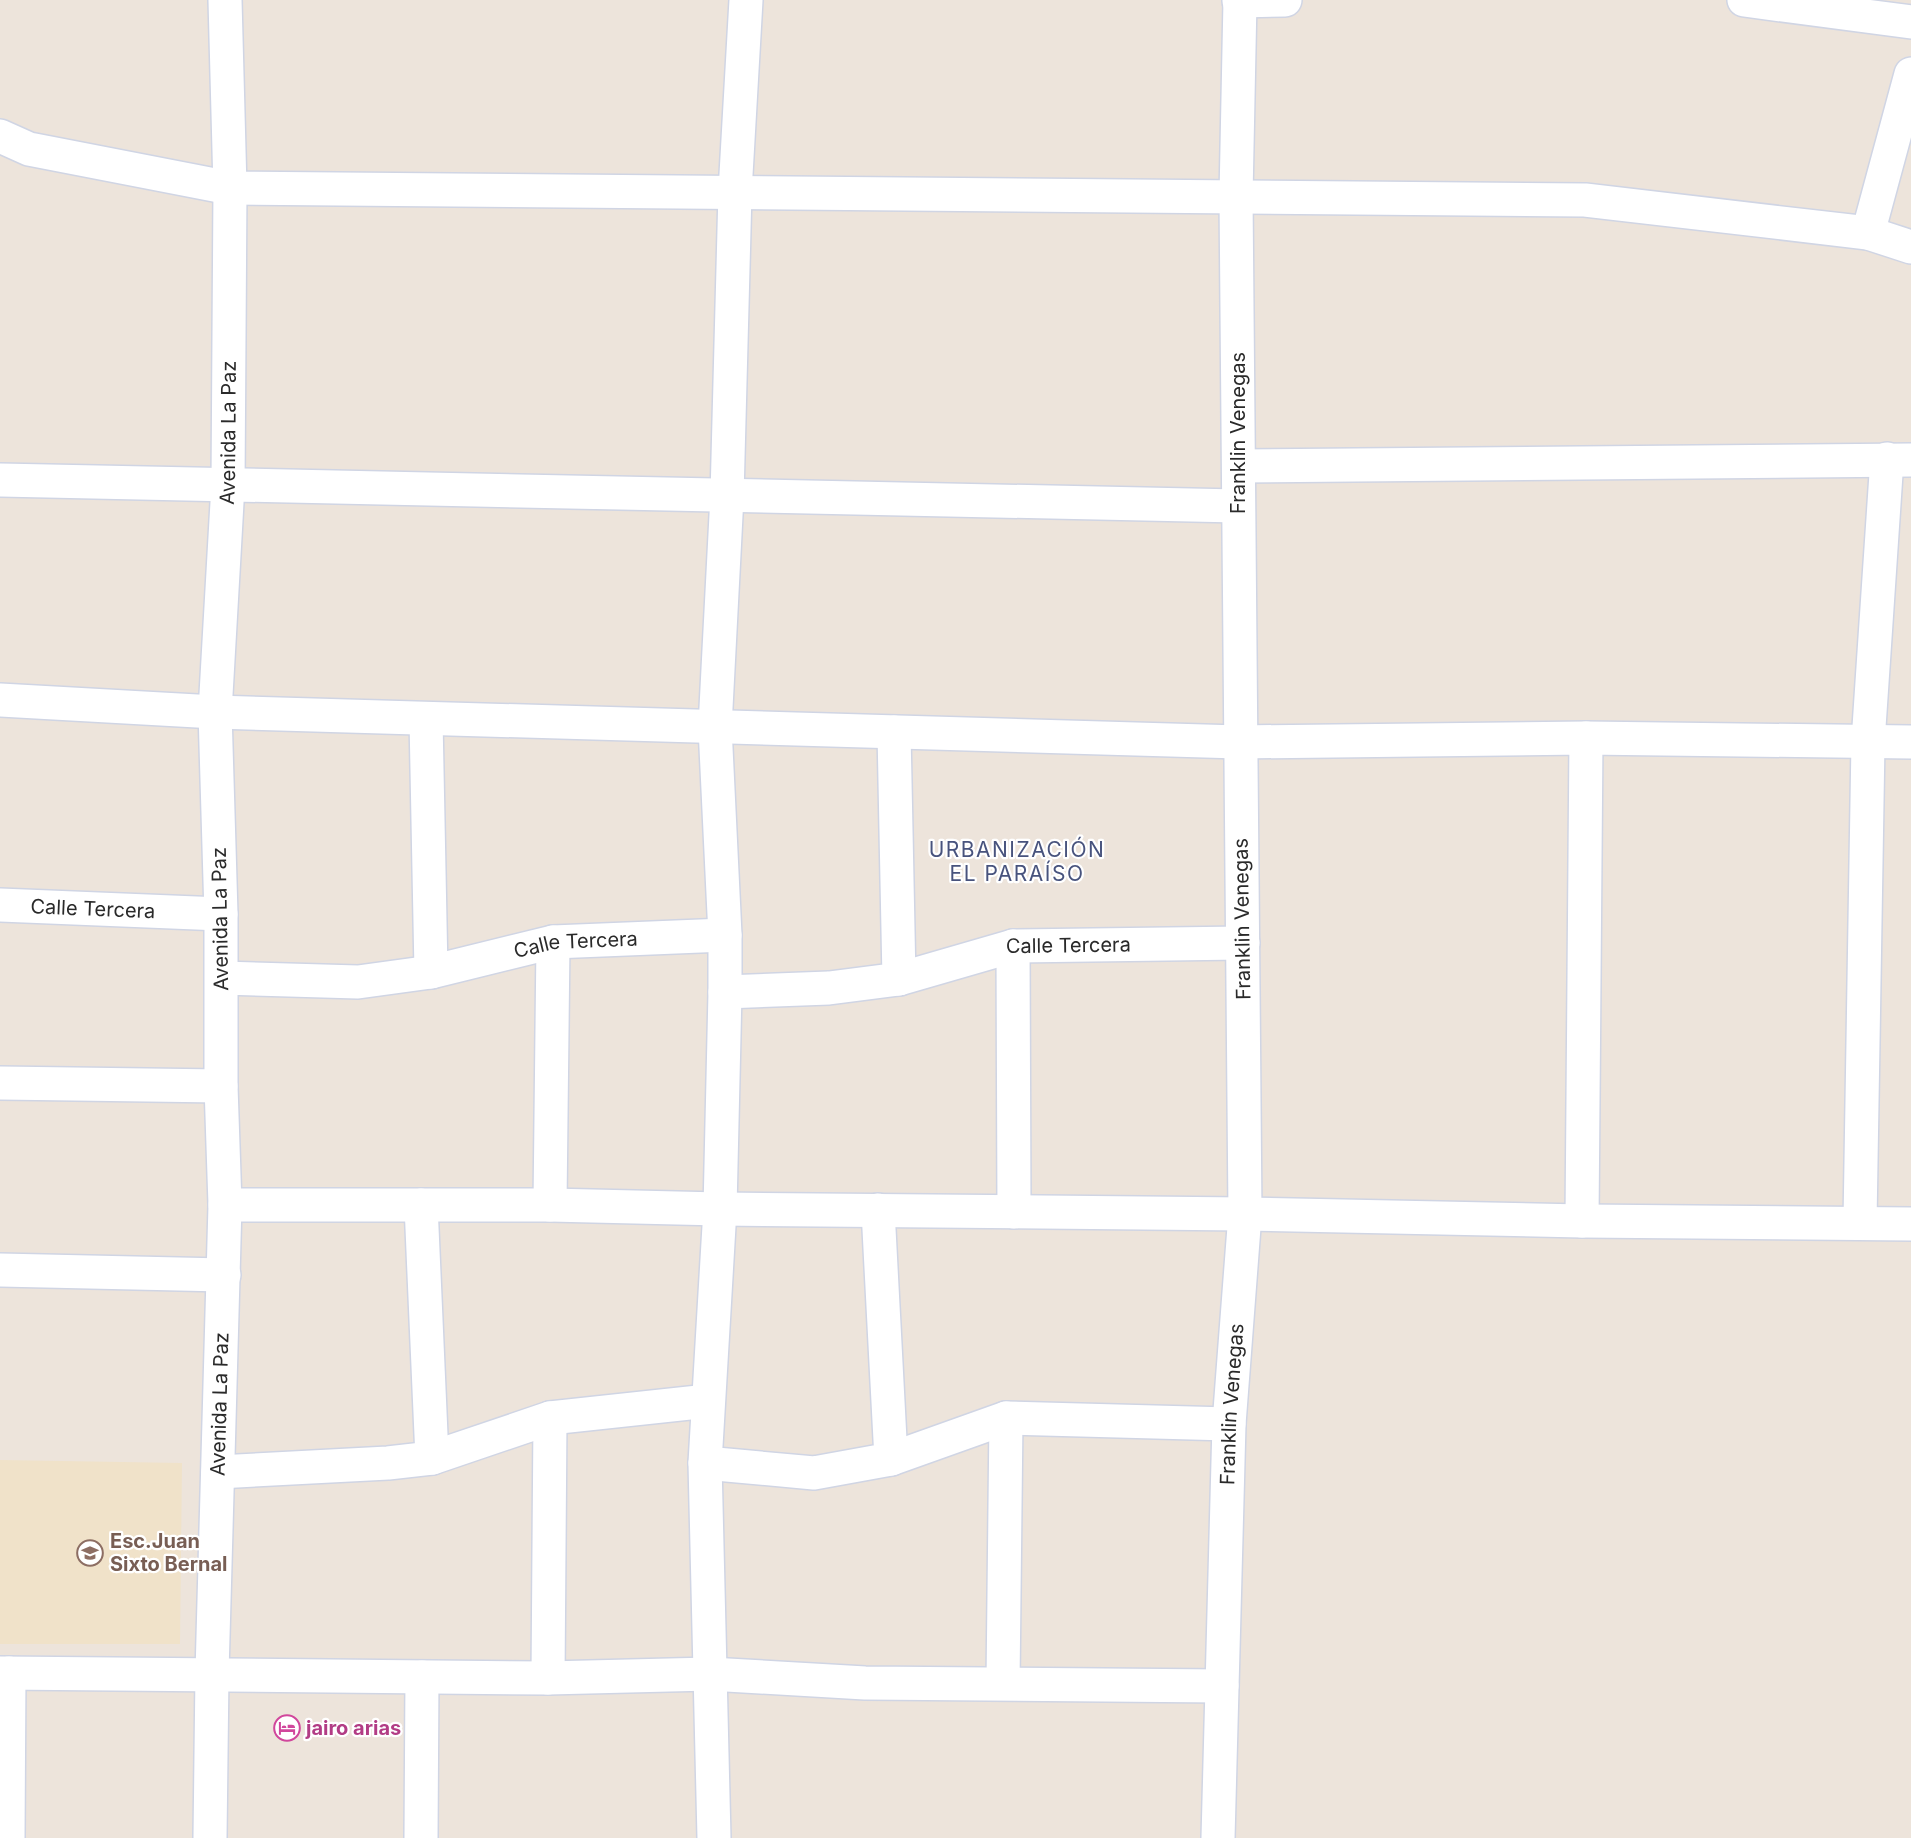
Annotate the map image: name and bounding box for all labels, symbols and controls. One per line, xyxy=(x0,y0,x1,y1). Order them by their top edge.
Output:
street label: Franklin Venegas xyxy=(1226,352,1250,514)
street label: Avenida La Paz xyxy=(215,361,241,505)
district label: URBANIZACIÓN EL PARAÍSO xyxy=(929,836,1105,886)
street label: Franklin Venegas xyxy=(1229,838,1255,1000)
street label: Avenida La Paz xyxy=(207,847,233,991)
street label: Calle Tercera xyxy=(30,894,156,923)
street label: Calle Tercera xyxy=(511,927,638,963)
street label: Calle Tercera xyxy=(1006,932,1131,958)
street label: Franklin Venegas xyxy=(1215,1323,1249,1485)
street label: Avenida La Paz xyxy=(205,1332,233,1476)
place label: Esc.Juan Sixto Bernal xyxy=(110,1529,227,1576)
school or university icon: Esc.Juan Sixto Bernal xyxy=(75,1538,105,1568)
hotel icon: jairo arias xyxy=(272,1713,302,1743)
place label: jairo arias xyxy=(305,1716,401,1740)

